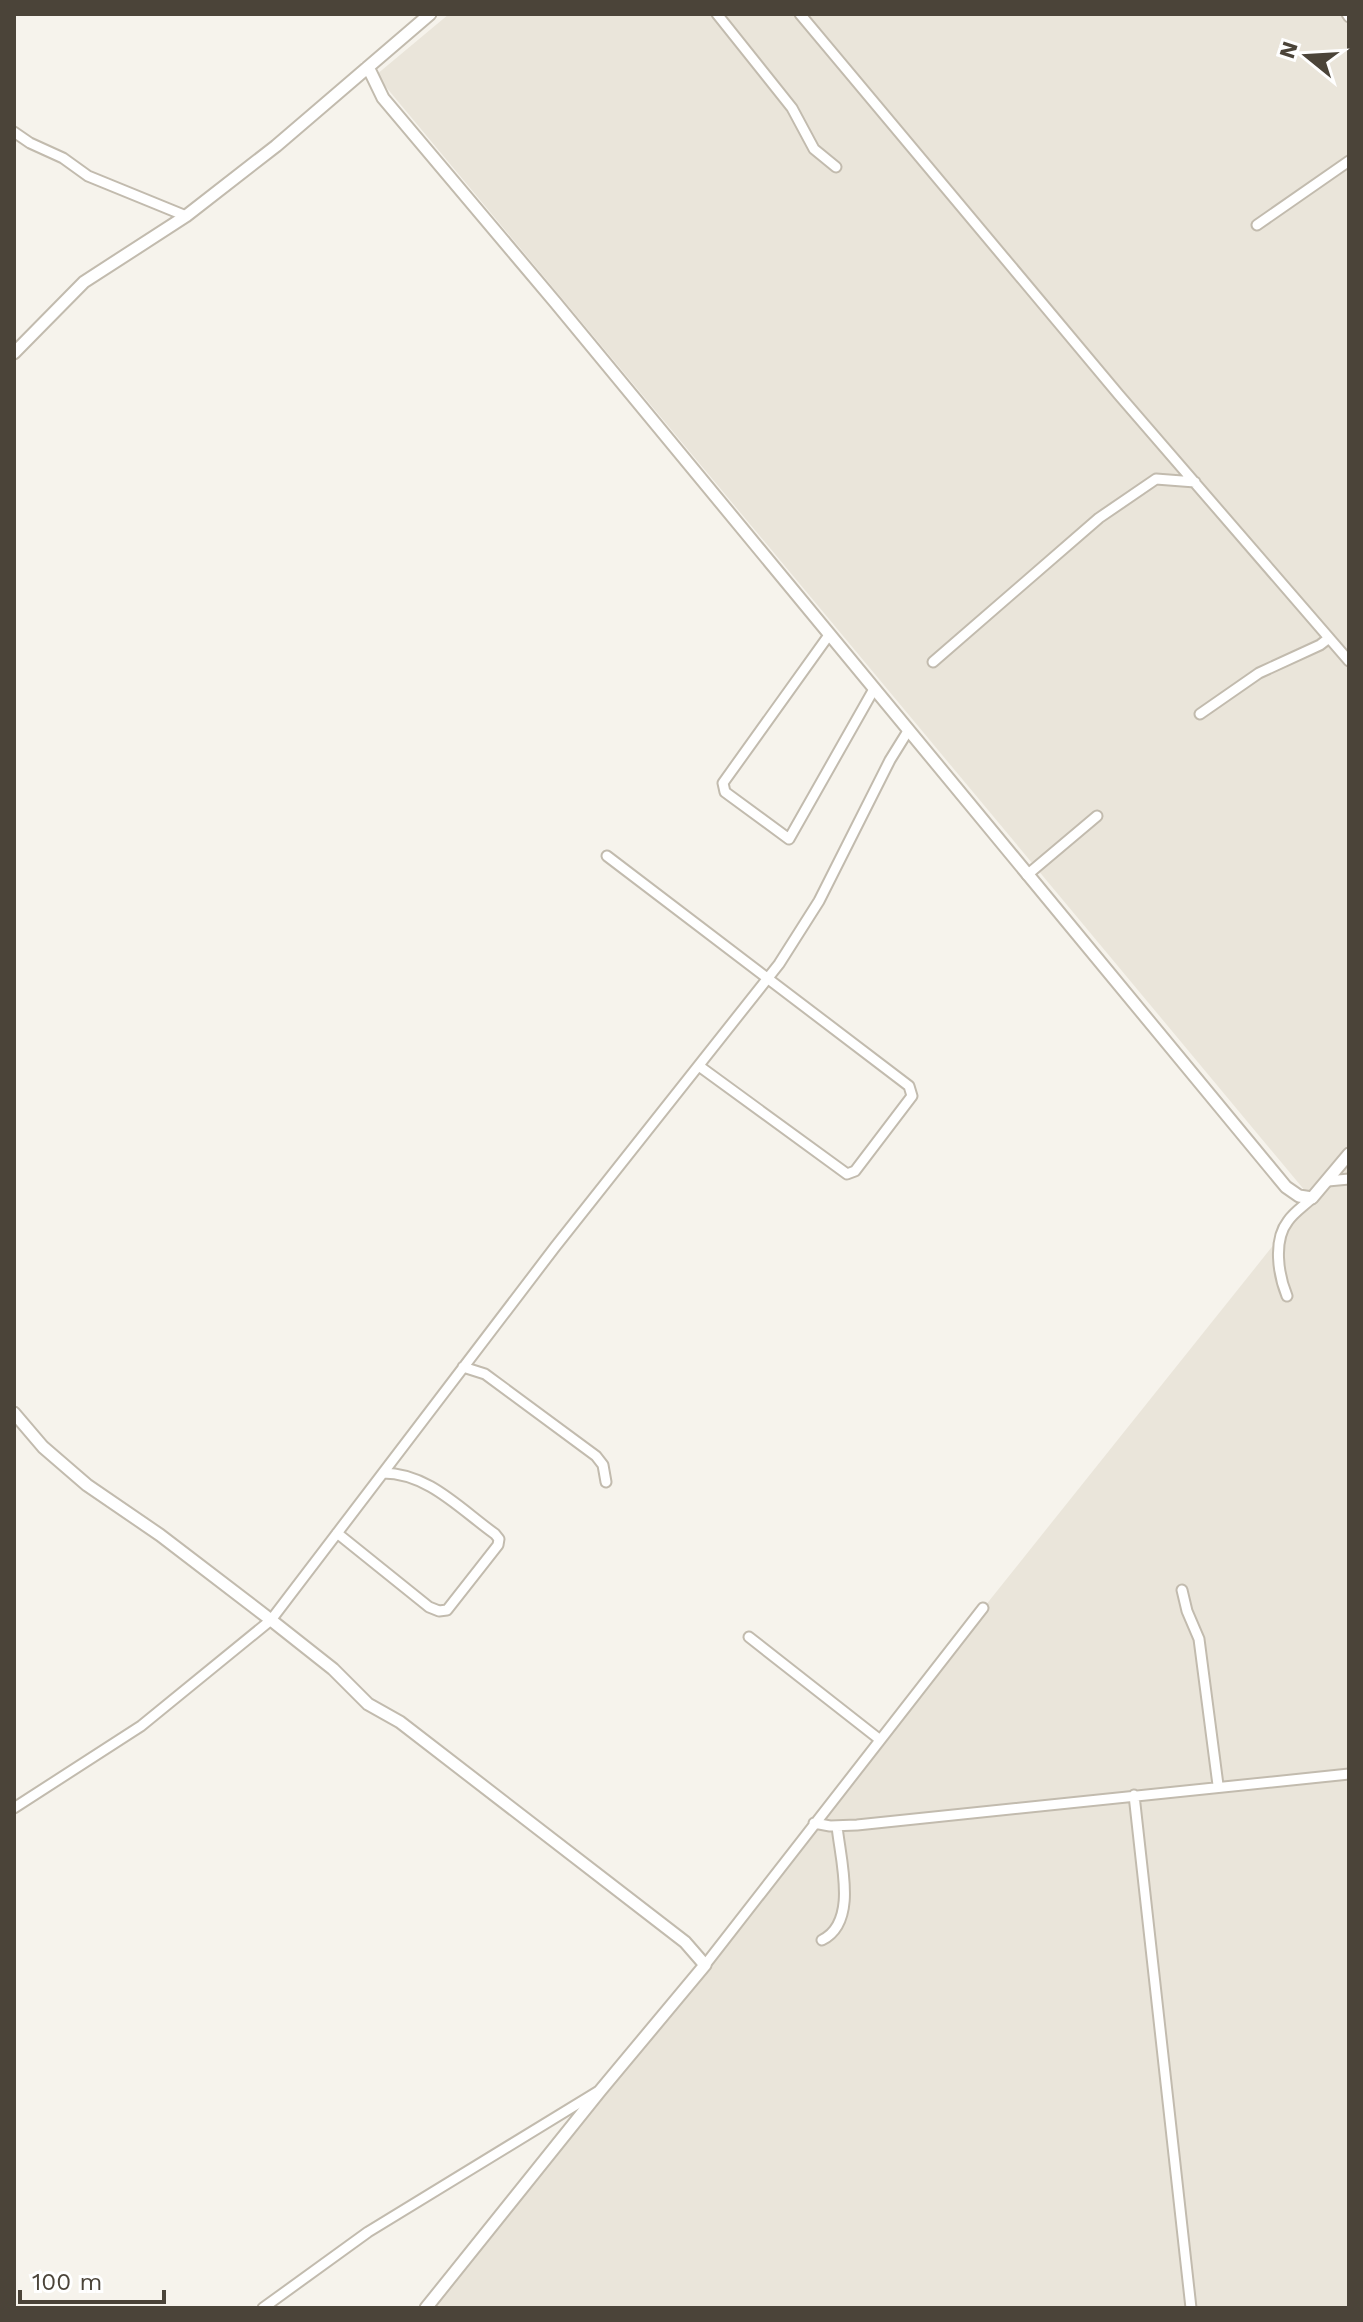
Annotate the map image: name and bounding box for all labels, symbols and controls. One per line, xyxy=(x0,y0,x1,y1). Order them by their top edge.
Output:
north arrow xyxy=(1267,16,1347,96)
text: N xyxy=(1274,38,1303,62)
scale bar xyxy=(20,2254,164,2304)
text: 100 m xyxy=(32,2268,102,2296)

